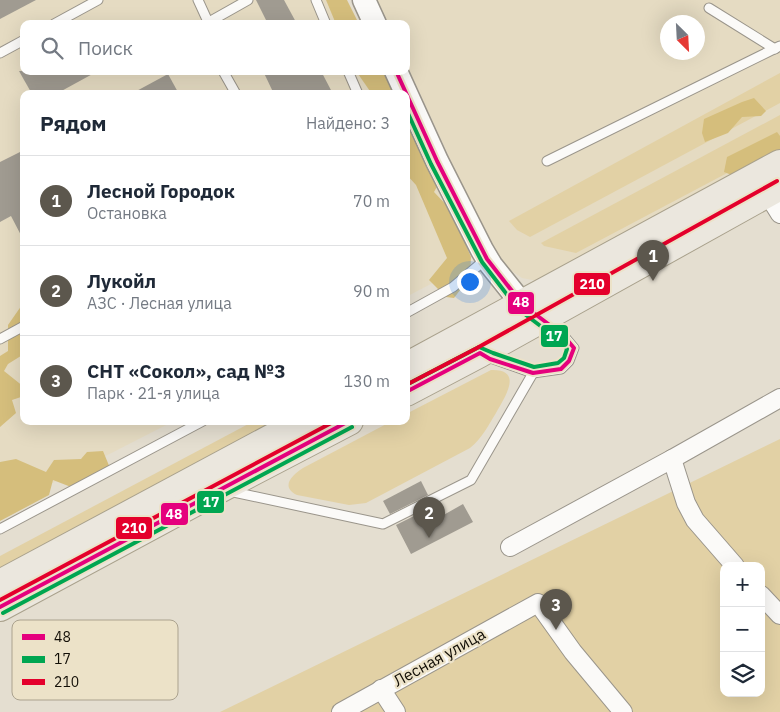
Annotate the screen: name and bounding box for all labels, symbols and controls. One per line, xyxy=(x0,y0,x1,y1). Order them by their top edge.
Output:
north arrow xyxy=(660,15,705,60)
search box xyxy=(20,20,410,75)
icon: search xyxy=(38,34,66,62)
text: Поиск xyxy=(78,36,133,60)
text: Рядом xyxy=(40,109,107,137)
text: Найдено: 3 xyxy=(306,113,390,133)
text: Лесной Городок xyxy=(87,179,235,203)
text: 1 xyxy=(51,191,61,211)
text: 70 m xyxy=(353,191,390,211)
text: Остановка xyxy=(87,203,167,223)
pin: 1 xyxy=(637,240,669,281)
text: Лукойл xyxy=(87,269,156,293)
your location xyxy=(457,269,483,295)
line badge: 210 xyxy=(573,272,611,296)
text: 210 xyxy=(579,275,605,293)
text: 2 xyxy=(51,281,61,301)
text: 90 m xyxy=(353,281,390,301)
line badge: 48 xyxy=(507,291,535,315)
text: АЗС · Лесная улица xyxy=(87,293,232,313)
text: 48 xyxy=(513,293,529,311)
line badge: 17 xyxy=(540,324,569,348)
text: 17 xyxy=(546,327,562,345)
text: СНТ «Сокол», сад №3 xyxy=(87,359,286,383)
text: 3 xyxy=(51,371,61,391)
text: 130 m xyxy=(343,371,390,391)
text: Парк · 21-я улица xyxy=(87,383,220,403)
line badge: 17 xyxy=(196,490,225,514)
text: 17 xyxy=(203,493,219,511)
pin: 2 xyxy=(413,497,445,538)
line badge: 48 xyxy=(160,502,189,526)
text: 48 xyxy=(166,505,182,523)
line badge: 210 xyxy=(115,516,153,540)
text: 210 xyxy=(121,519,147,537)
map controls xyxy=(720,562,765,697)
button: + xyxy=(720,562,765,607)
pin: 3 xyxy=(540,589,572,630)
button: − xyxy=(720,607,765,652)
legend xyxy=(12,620,178,700)
street label: Лесная улица xyxy=(389,623,489,691)
text: 48 xyxy=(54,628,71,646)
text: 17 xyxy=(54,650,71,668)
button: layers xyxy=(720,652,765,697)
text: 210 xyxy=(54,673,79,691)

